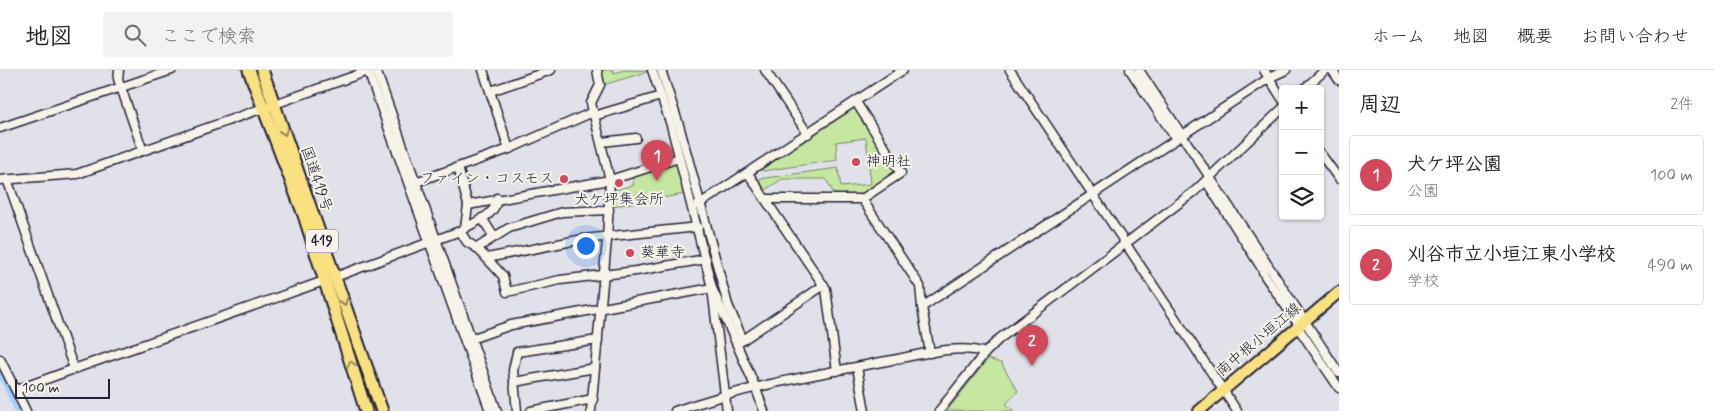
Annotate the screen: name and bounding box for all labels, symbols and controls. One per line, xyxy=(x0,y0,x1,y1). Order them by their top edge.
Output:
search box xyxy=(103,12,453,57)
icon: search xyxy=(121,21,149,49)
text: 地図 xyxy=(25,22,73,53)
text: ここで検索 xyxy=(161,24,256,49)
text: ホーム xyxy=(1372,25,1425,49)
text: 地図 xyxy=(1453,25,1489,49)
text: 概要 xyxy=(1517,25,1553,49)
text: お問い合わせ xyxy=(1581,25,1689,49)
map controls xyxy=(1279,85,1324,220)
button: + xyxy=(1279,85,1324,130)
text: 周辺 xyxy=(1359,91,1401,119)
text: 2件 xyxy=(1670,94,1694,115)
one-way arrow xyxy=(278,128,288,136)
button: − xyxy=(1279,130,1324,175)
pin: 1 xyxy=(641,140,673,181)
street label: 国道419号 xyxy=(295,144,337,214)
place label: 神明社 xyxy=(866,152,911,172)
text: 犬ケ坪公園 xyxy=(1407,152,1502,177)
marker: 神明社 xyxy=(850,156,862,168)
text: 1 xyxy=(1372,165,1380,186)
text: 100 m xyxy=(1650,165,1693,186)
place label: ファイン・コスモス xyxy=(420,169,554,189)
marker: ファイン・コスモス xyxy=(558,173,570,185)
button: layers xyxy=(1279,175,1324,220)
marker: 犬ケ坪集会所 xyxy=(613,177,625,189)
text: 公園 xyxy=(1407,181,1439,202)
place label: 犬ケ坪集会所 xyxy=(574,190,664,210)
road number: 419 xyxy=(306,230,338,252)
your location xyxy=(573,233,599,259)
text: 刈谷市立小垣江東小学校 xyxy=(1407,242,1616,267)
place label: 葵華寺 xyxy=(640,243,685,263)
marker: 葵華寺 xyxy=(624,247,636,259)
text: 2 xyxy=(1372,255,1380,276)
text: 490 m xyxy=(1647,255,1693,276)
text: 学校 xyxy=(1407,271,1439,292)
one-way arrow xyxy=(338,298,348,306)
street label: 南中根小垣江線 xyxy=(1212,299,1306,381)
pin: 2 xyxy=(1016,325,1048,366)
one-way arrow xyxy=(347,361,357,369)
scale bar xyxy=(15,376,110,399)
text: 100 m xyxy=(22,379,60,397)

